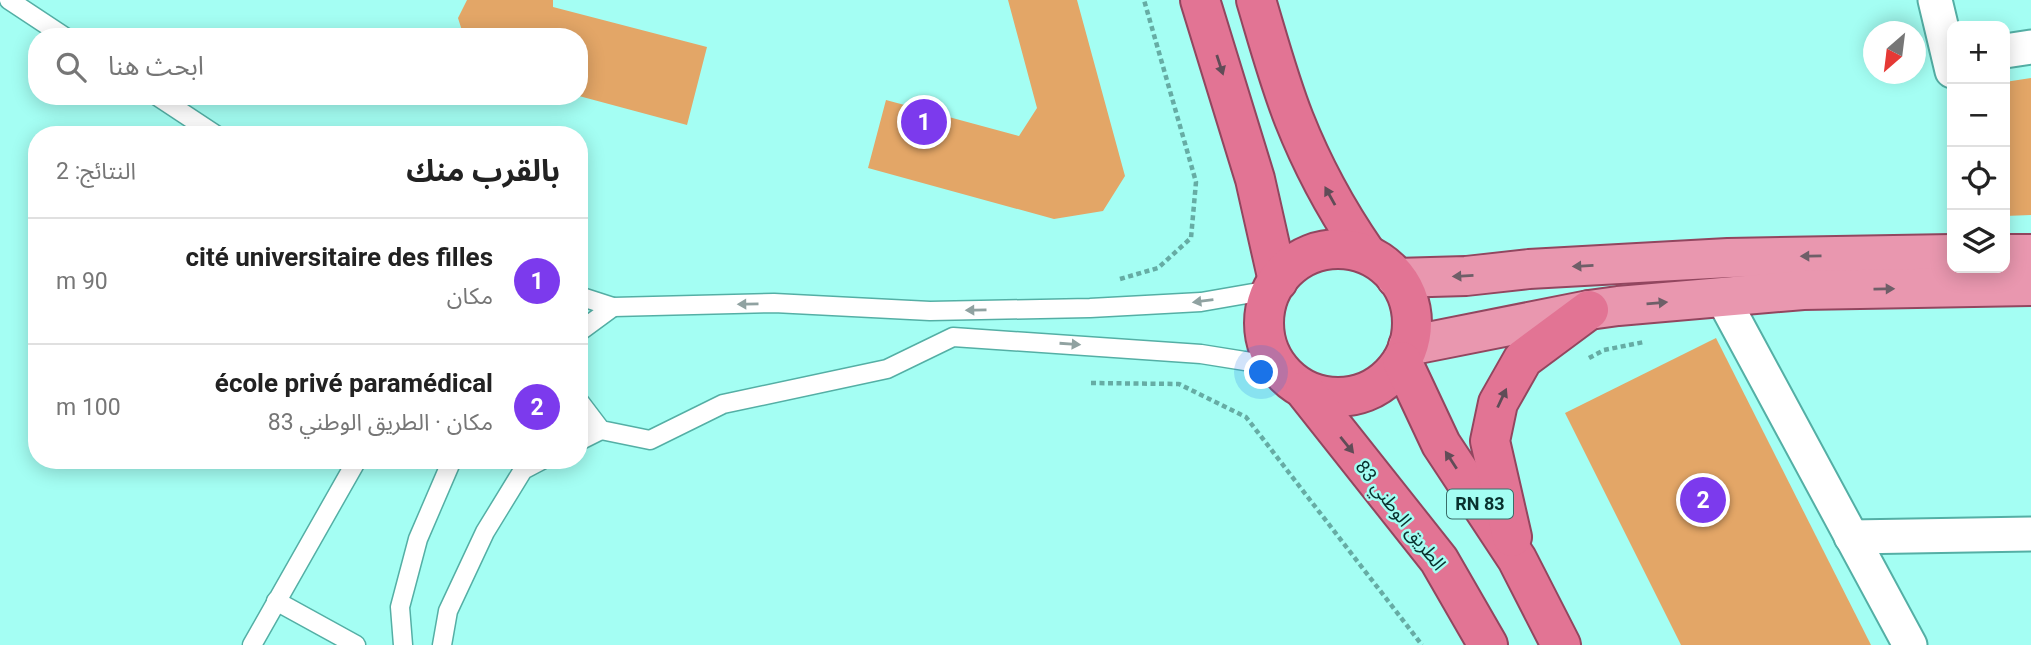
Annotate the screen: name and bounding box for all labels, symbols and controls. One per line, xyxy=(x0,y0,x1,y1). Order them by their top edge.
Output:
north arrow xyxy=(1863,21,1926,84)
map controls xyxy=(1947,21,2010,273)
button: + xyxy=(1947,21,2010,84)
search box xyxy=(28,28,588,105)
icon: search xyxy=(52,48,90,86)
text: ابحث هنا xyxy=(108,51,204,81)
one-way arrow xyxy=(1215,55,1226,76)
button: − xyxy=(1947,84,2010,147)
pin: 1 xyxy=(901,96,947,148)
button: locate xyxy=(1947,147,2010,210)
text: بالقرب منك xyxy=(406,153,560,188)
text: النتائج: 2 xyxy=(56,158,136,185)
one-way arrow xyxy=(1324,186,1336,205)
button: layers xyxy=(1947,210,2010,273)
text: cité universitaire des filles xyxy=(186,242,493,272)
one-way arrow xyxy=(1799,251,1821,262)
one-way arrow xyxy=(1572,260,1594,271)
text: 90 m xyxy=(56,268,108,295)
text: 1 xyxy=(530,268,544,295)
one-way arrow xyxy=(1452,271,1474,282)
text: مكان xyxy=(447,283,493,310)
one-way arrow xyxy=(1873,283,1895,295)
one-way arrow xyxy=(1192,296,1214,307)
one-way arrow xyxy=(1646,297,1668,308)
one-way arrow xyxy=(737,298,759,309)
one-way arrow xyxy=(964,305,986,316)
one-way arrow xyxy=(1060,339,1082,350)
your location xyxy=(1244,355,1278,389)
text: école privé paramédical xyxy=(215,368,493,398)
one-way arrow xyxy=(1496,388,1508,408)
text: 100 m xyxy=(56,394,121,421)
text: 2 xyxy=(530,394,544,421)
text: مكان · الطريق الوطني 83 xyxy=(268,409,493,436)
one-way arrow xyxy=(1339,436,1354,453)
one-way arrow xyxy=(1445,450,1458,470)
street label: الطريق الوطني 83 xyxy=(1348,456,1451,577)
pin: 2 xyxy=(1680,474,1726,526)
road number: RN 83 xyxy=(1447,490,1513,518)

